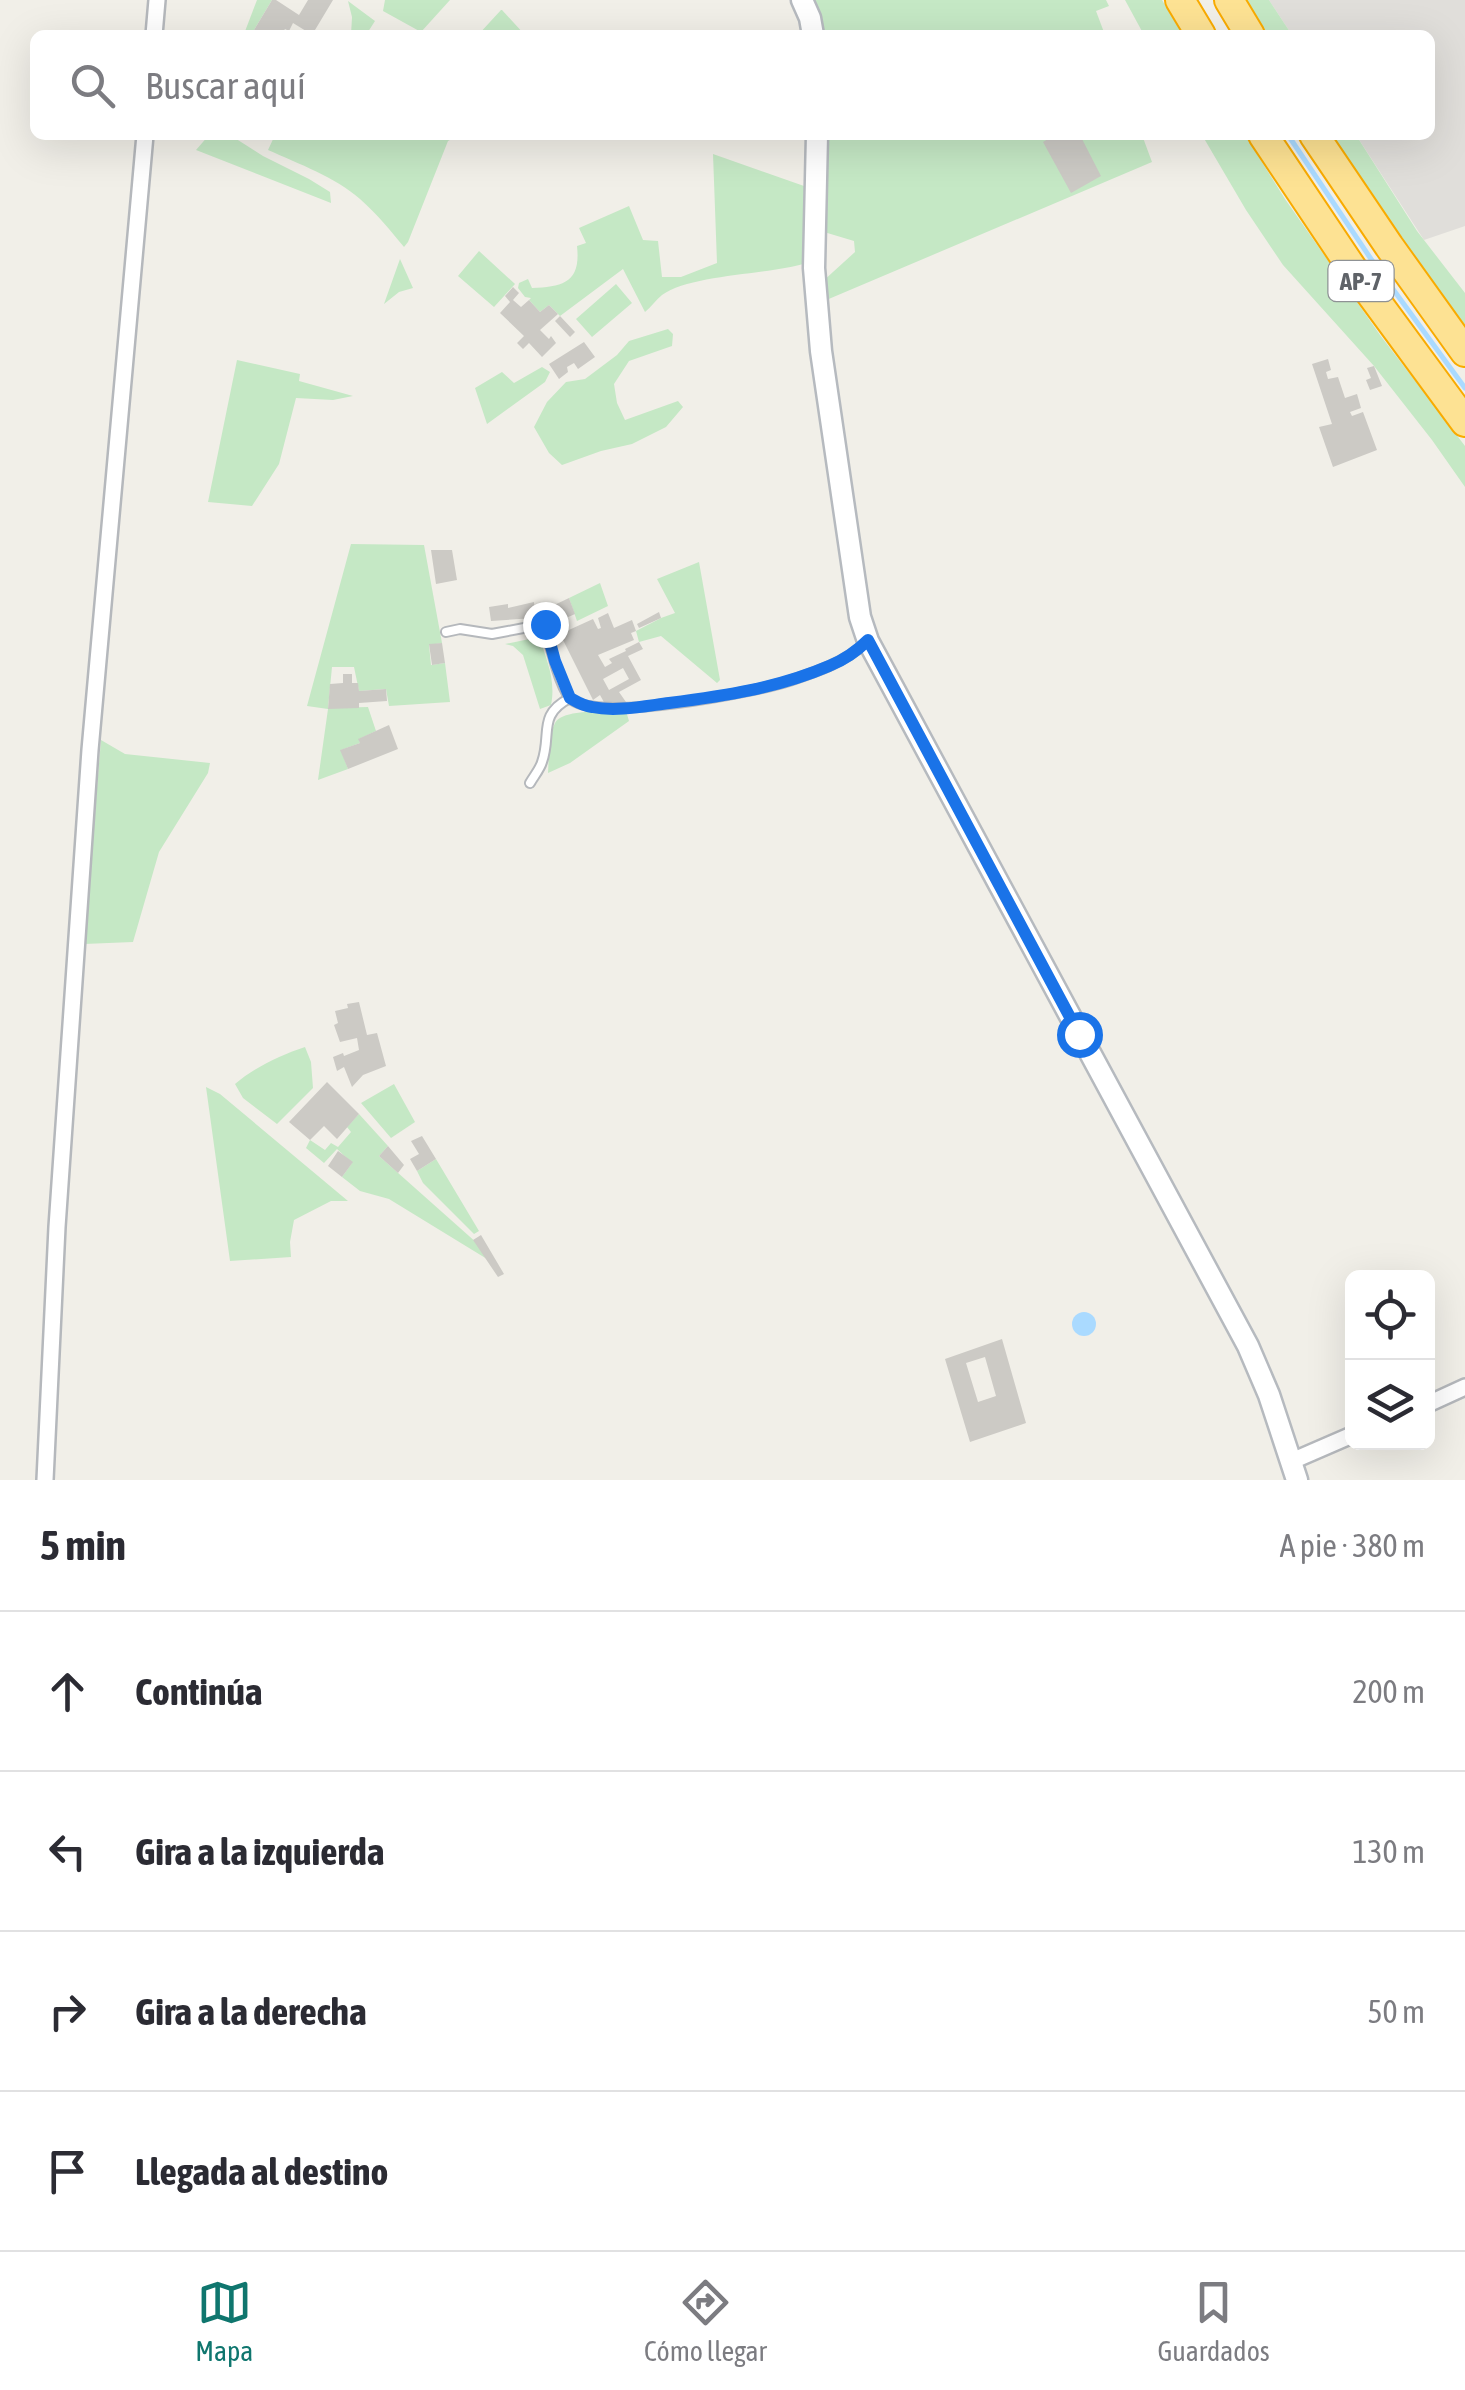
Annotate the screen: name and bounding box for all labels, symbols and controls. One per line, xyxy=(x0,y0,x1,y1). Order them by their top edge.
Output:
search box xyxy=(30,30,1435,140)
icon: search xyxy=(65,58,120,113)
text: Buscar aquí xyxy=(145,64,306,107)
road number: AP-7 xyxy=(1328,261,1394,301)
route end xyxy=(523,602,569,648)
route start xyxy=(1057,1012,1103,1058)
map controls xyxy=(1345,1270,1435,1450)
button: locate xyxy=(1345,1270,1435,1360)
button: layers xyxy=(1345,1360,1435,1450)
text: 5 min xyxy=(40,1521,126,1569)
text: A pie · 380 m xyxy=(1280,1527,1425,1564)
icon: ahead xyxy=(40,1664,95,1719)
text: Continúa xyxy=(135,1670,263,1713)
text: 200 m xyxy=(1352,1673,1425,1710)
icon: left xyxy=(40,1824,95,1879)
text: Gira a la izquierda xyxy=(135,1830,384,1873)
text: 130 m xyxy=(1352,1833,1425,1870)
icon: right xyxy=(40,1984,95,2039)
text: Gira a la derecha xyxy=(135,1990,367,2033)
text: 50 m xyxy=(1367,1993,1425,2030)
icon: arrive xyxy=(40,2144,95,2199)
text: Llegada al destino xyxy=(135,2150,388,2193)
tab: Mapa xyxy=(195,2275,253,2367)
tab: Cómo llegar xyxy=(644,2275,767,2367)
tab: Guardados xyxy=(1157,2275,1270,2367)

